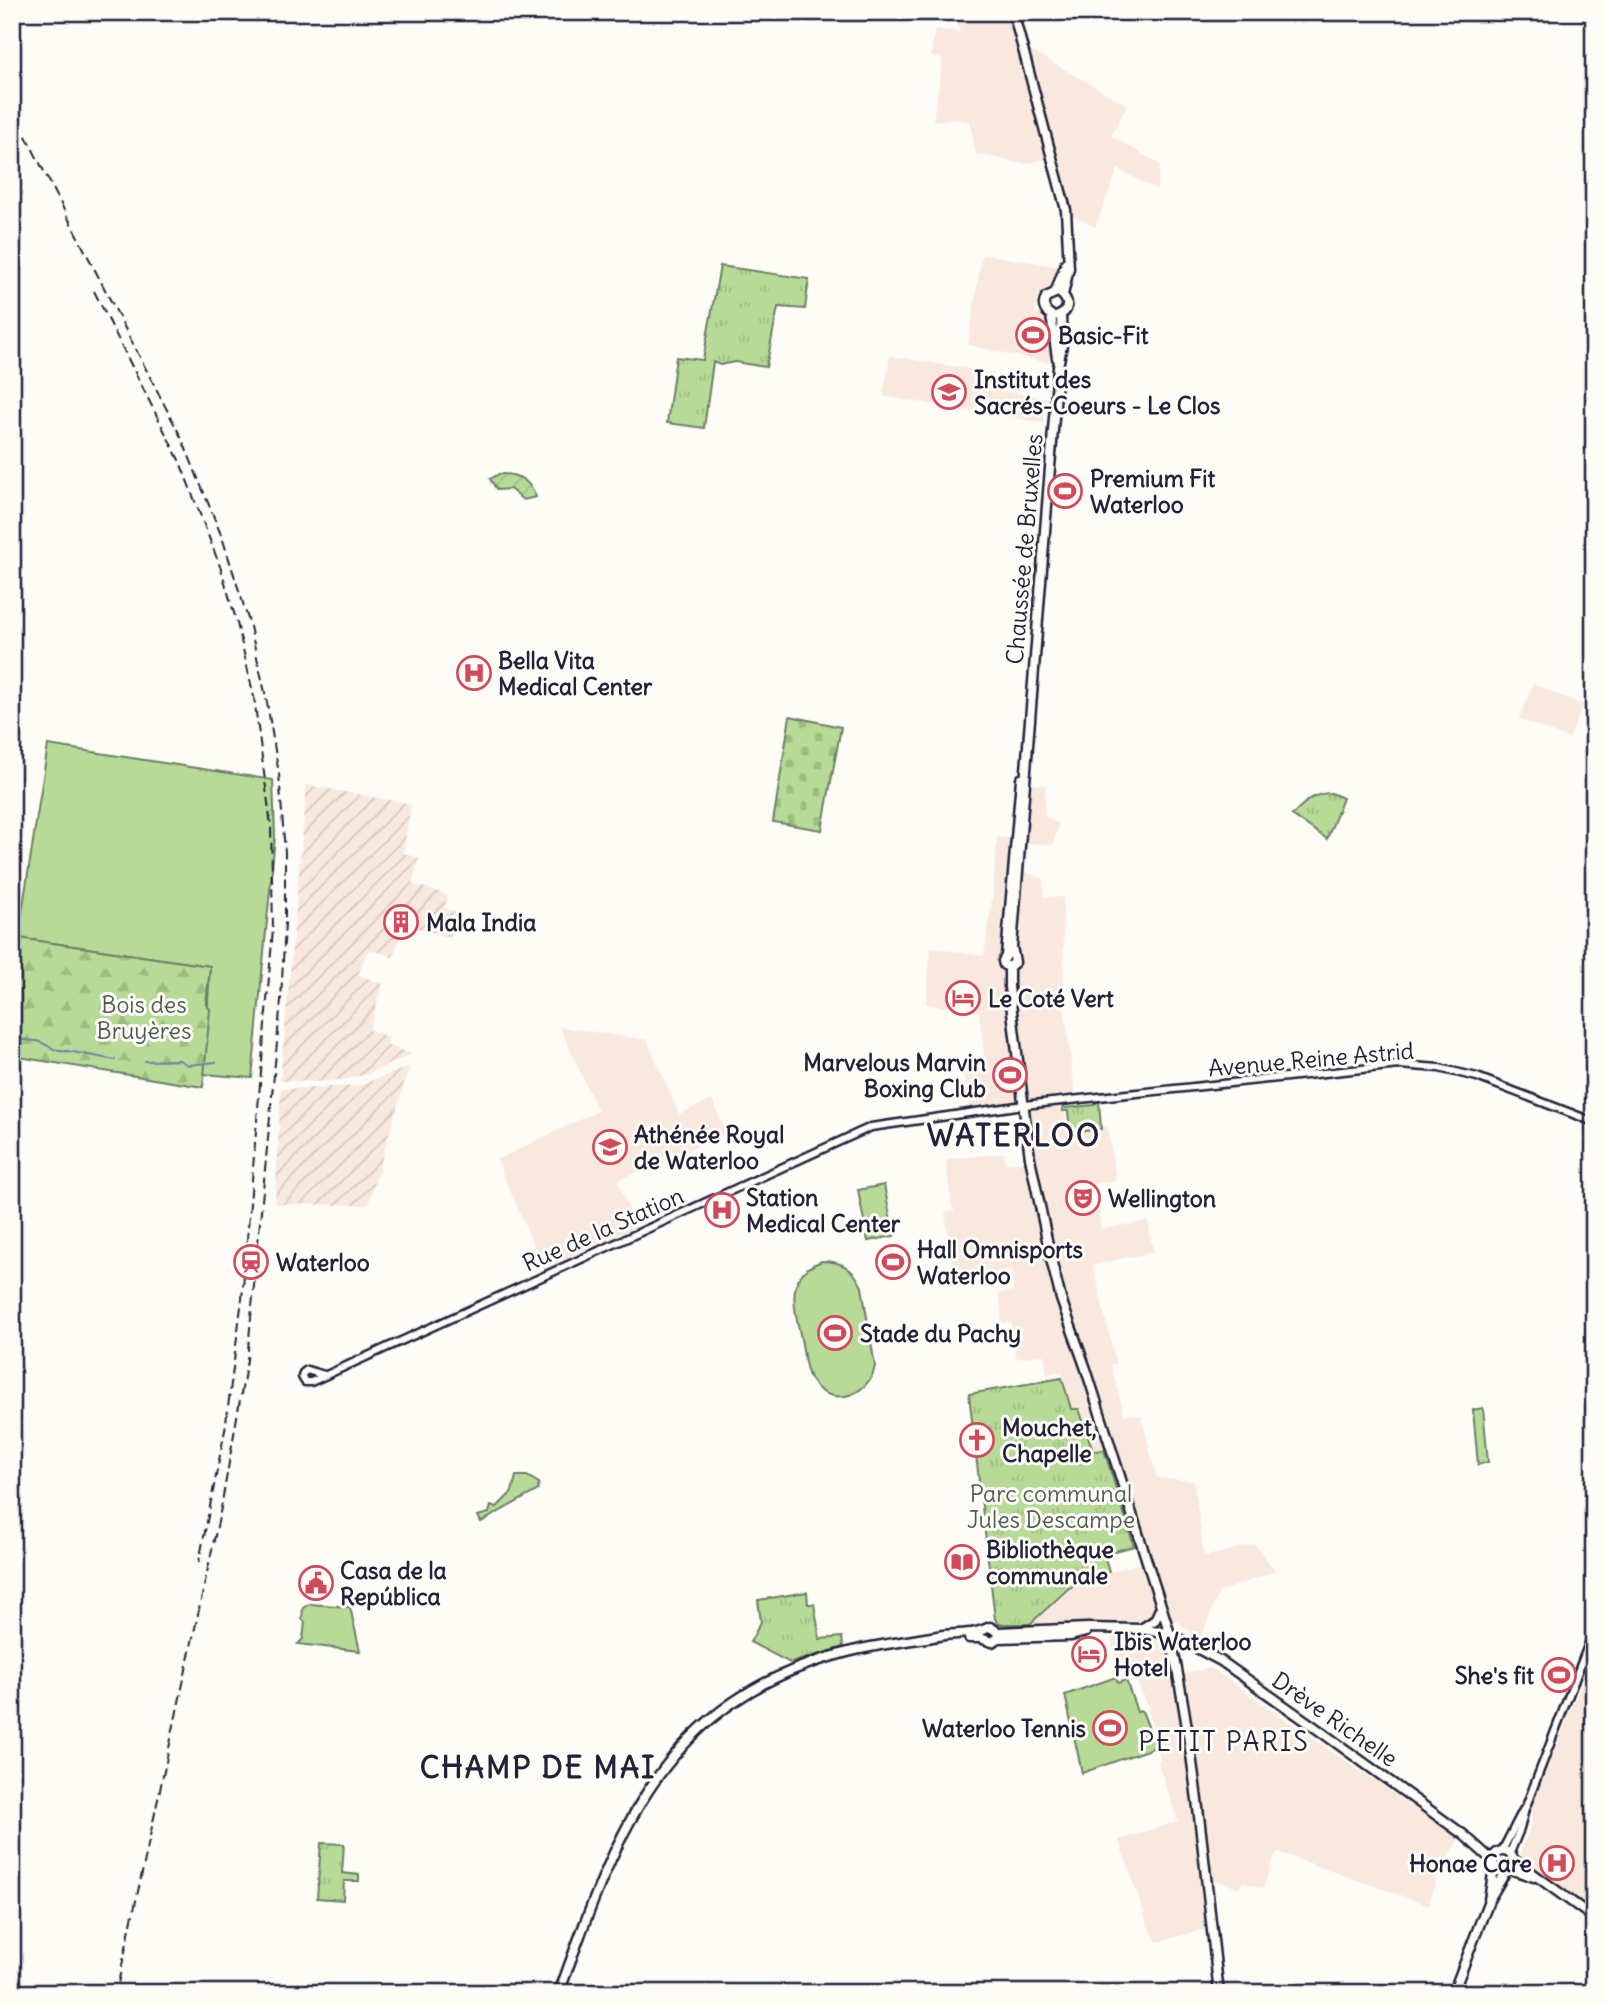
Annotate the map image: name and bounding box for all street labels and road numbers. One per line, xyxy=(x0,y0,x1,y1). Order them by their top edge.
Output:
street label: Chaussée de Bruxelles xyxy=(999,432,1049,666)
street label: Avenue Reine Astrid xyxy=(1207,1036,1415,1082)
street label: Rue de la Station xyxy=(518,1181,688,1277)
street label: Drève Richelle xyxy=(1267,1665,1403,1773)

